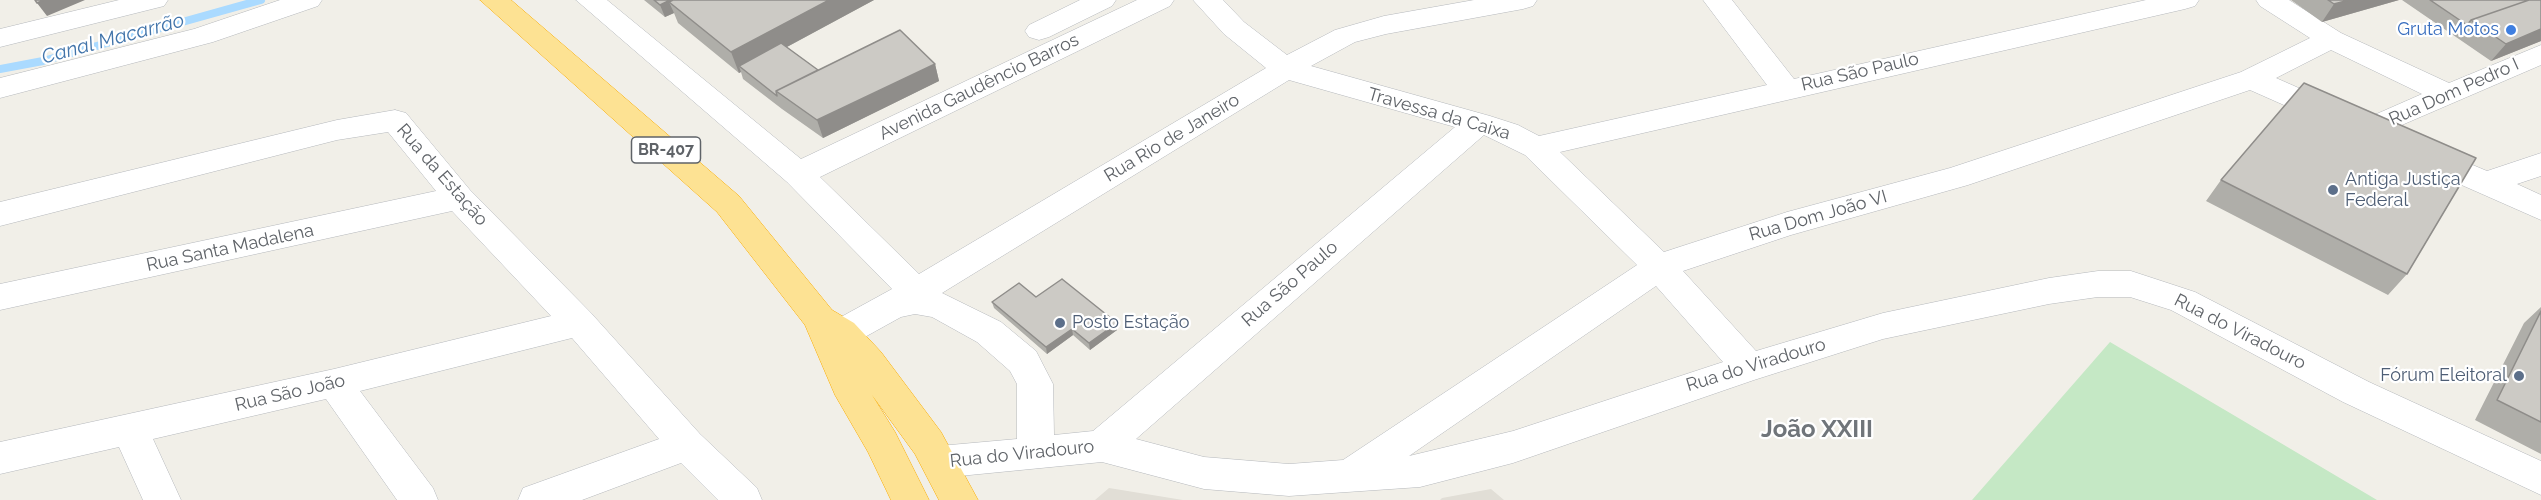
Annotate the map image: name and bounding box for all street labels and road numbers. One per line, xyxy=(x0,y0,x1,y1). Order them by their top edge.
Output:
street label: Avenida Gaudêncio Barros xyxy=(876,29,1082,145)
street label: Rua São Paulo xyxy=(1799,48,1921,96)
street label: Rua Dom Pedro I xyxy=(2386,54,2522,130)
street label: Travessa da Caixa xyxy=(1365,83,1513,145)
street label: Rua Rio de Janeiro xyxy=(1100,89,1244,187)
street label: Rua da Estação xyxy=(392,120,492,230)
road number: BR-407 xyxy=(632,137,700,163)
street label: Rua Dom João VI xyxy=(1747,186,1889,246)
street label: Rua Santa Madalena xyxy=(144,220,316,276)
street label: Rua São Paulo xyxy=(1238,237,1342,331)
street label: Rua do Viradouro xyxy=(2171,290,2309,374)
street label: Rua do Viradouro xyxy=(1684,334,1828,396)
street label: Rua São João xyxy=(233,370,347,416)
street label: Rua do Viradouro xyxy=(949,436,1095,472)

